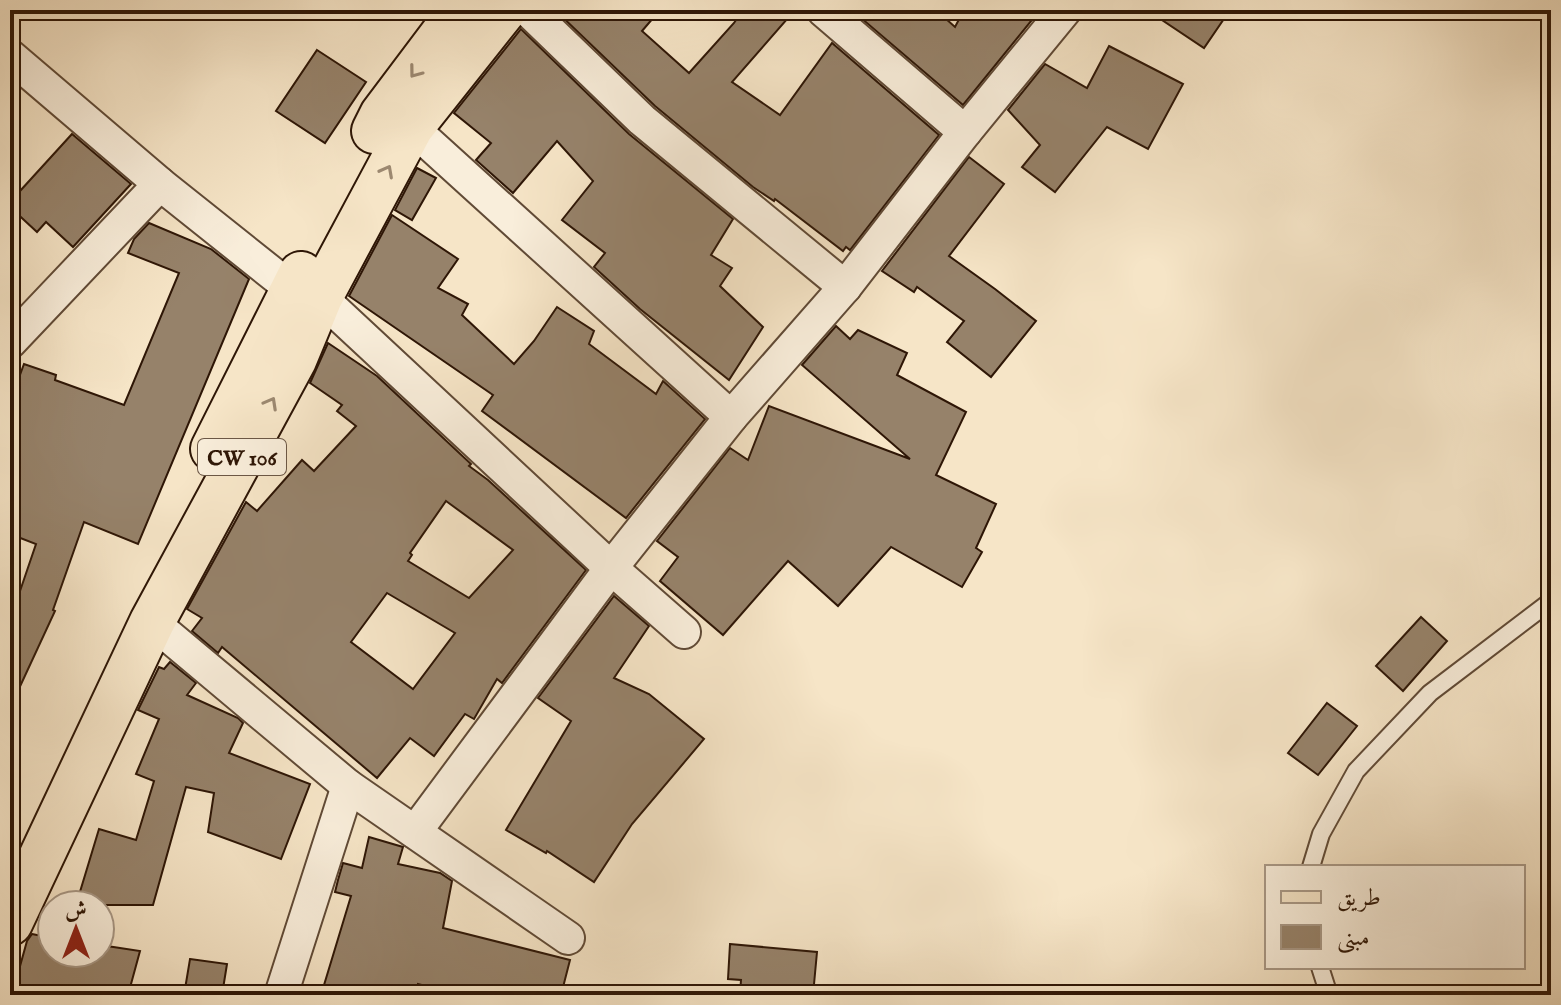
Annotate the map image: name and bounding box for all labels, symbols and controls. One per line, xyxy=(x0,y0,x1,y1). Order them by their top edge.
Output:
one-way arrow xyxy=(410,63,424,78)
one-way arrow xyxy=(378,164,393,179)
one-way arrow xyxy=(261,397,277,412)
road number: CW 106 xyxy=(198,439,286,475)
legend xyxy=(1265,865,1525,969)
text: طريق xyxy=(1337,883,1381,914)
north arrow xyxy=(36,889,116,969)
text: ش xyxy=(65,897,87,925)
text: مبنى xyxy=(1337,923,1370,954)

